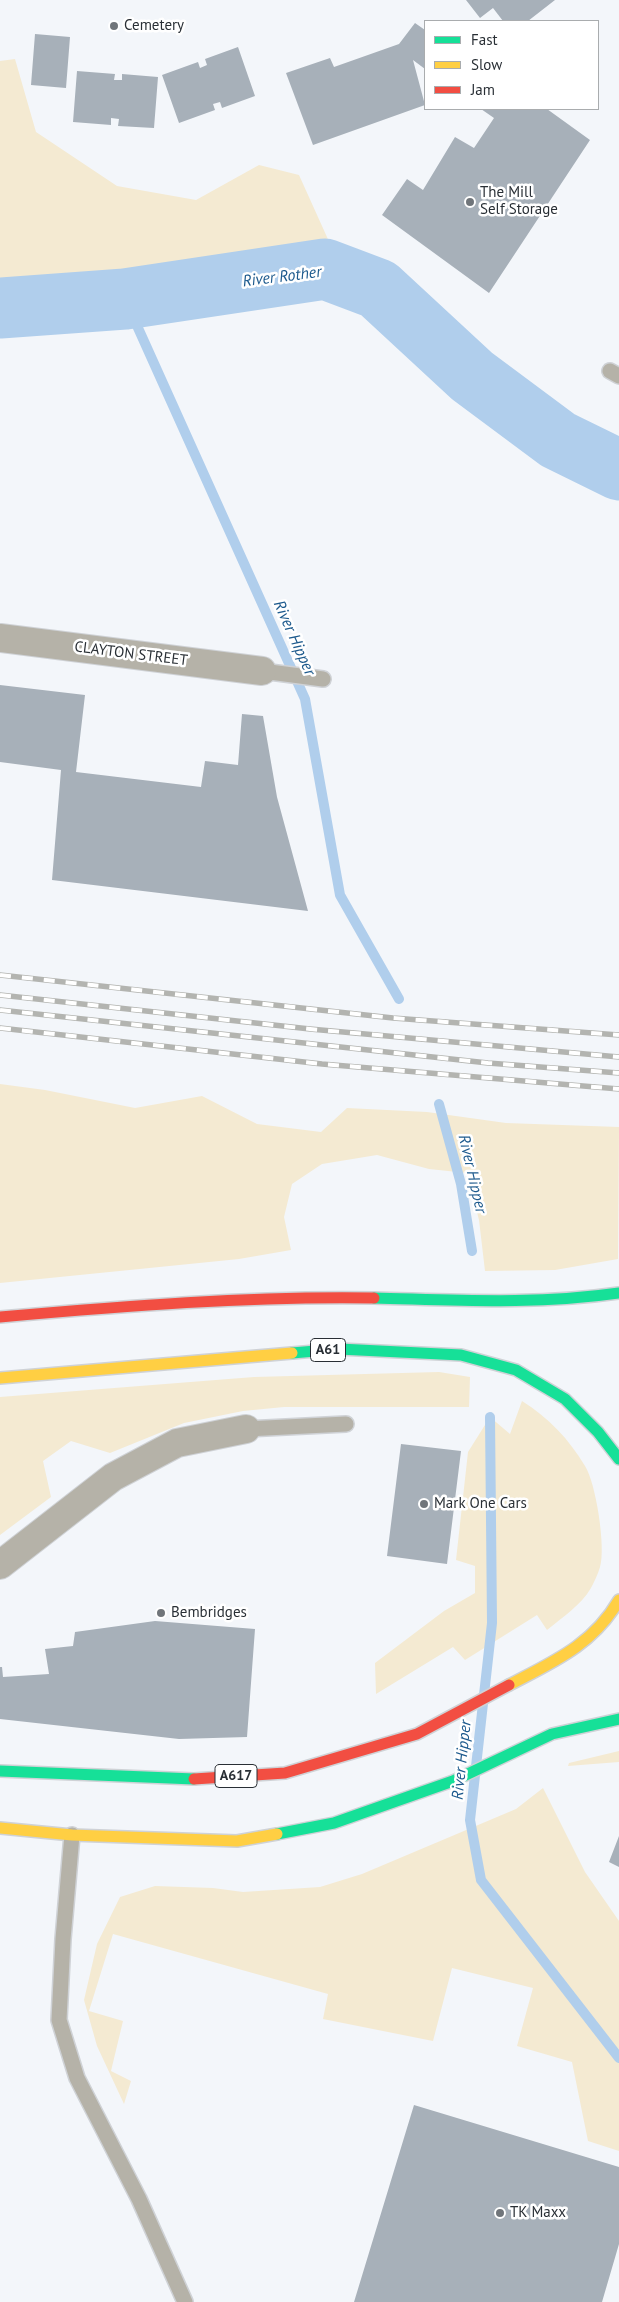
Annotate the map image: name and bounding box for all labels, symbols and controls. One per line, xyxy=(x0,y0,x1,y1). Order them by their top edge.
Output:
place label: Cemetery xyxy=(124,17,184,35)
marker: Cemetery xyxy=(108,20,120,32)
legend xyxy=(424,20,599,110)
text: Fast xyxy=(471,30,498,49)
text: Slow xyxy=(471,55,502,74)
text: Jam xyxy=(471,80,495,99)
place label: The Mill Self Storage xyxy=(480,184,558,219)
marker: The Mill Self Storage xyxy=(464,196,476,208)
water label: River Rother xyxy=(242,263,322,291)
water label: River Hipper xyxy=(269,598,319,678)
street label: CLAYTON STREET xyxy=(73,638,189,670)
water label: River Hipper xyxy=(454,1133,490,1215)
road number: A61 xyxy=(310,1338,346,1362)
place label: Mark One Cars xyxy=(434,1495,527,1513)
marker: Mark One Cars xyxy=(418,1498,430,1510)
place label: Bembridges xyxy=(171,1604,247,1622)
marker: Bembridges xyxy=(155,1607,167,1619)
water label: River Hipper xyxy=(448,1719,476,1801)
road number: A617 xyxy=(215,1764,257,1788)
place label: TK Maxx xyxy=(510,2204,566,2222)
marker: TK Maxx xyxy=(494,2207,506,2219)

